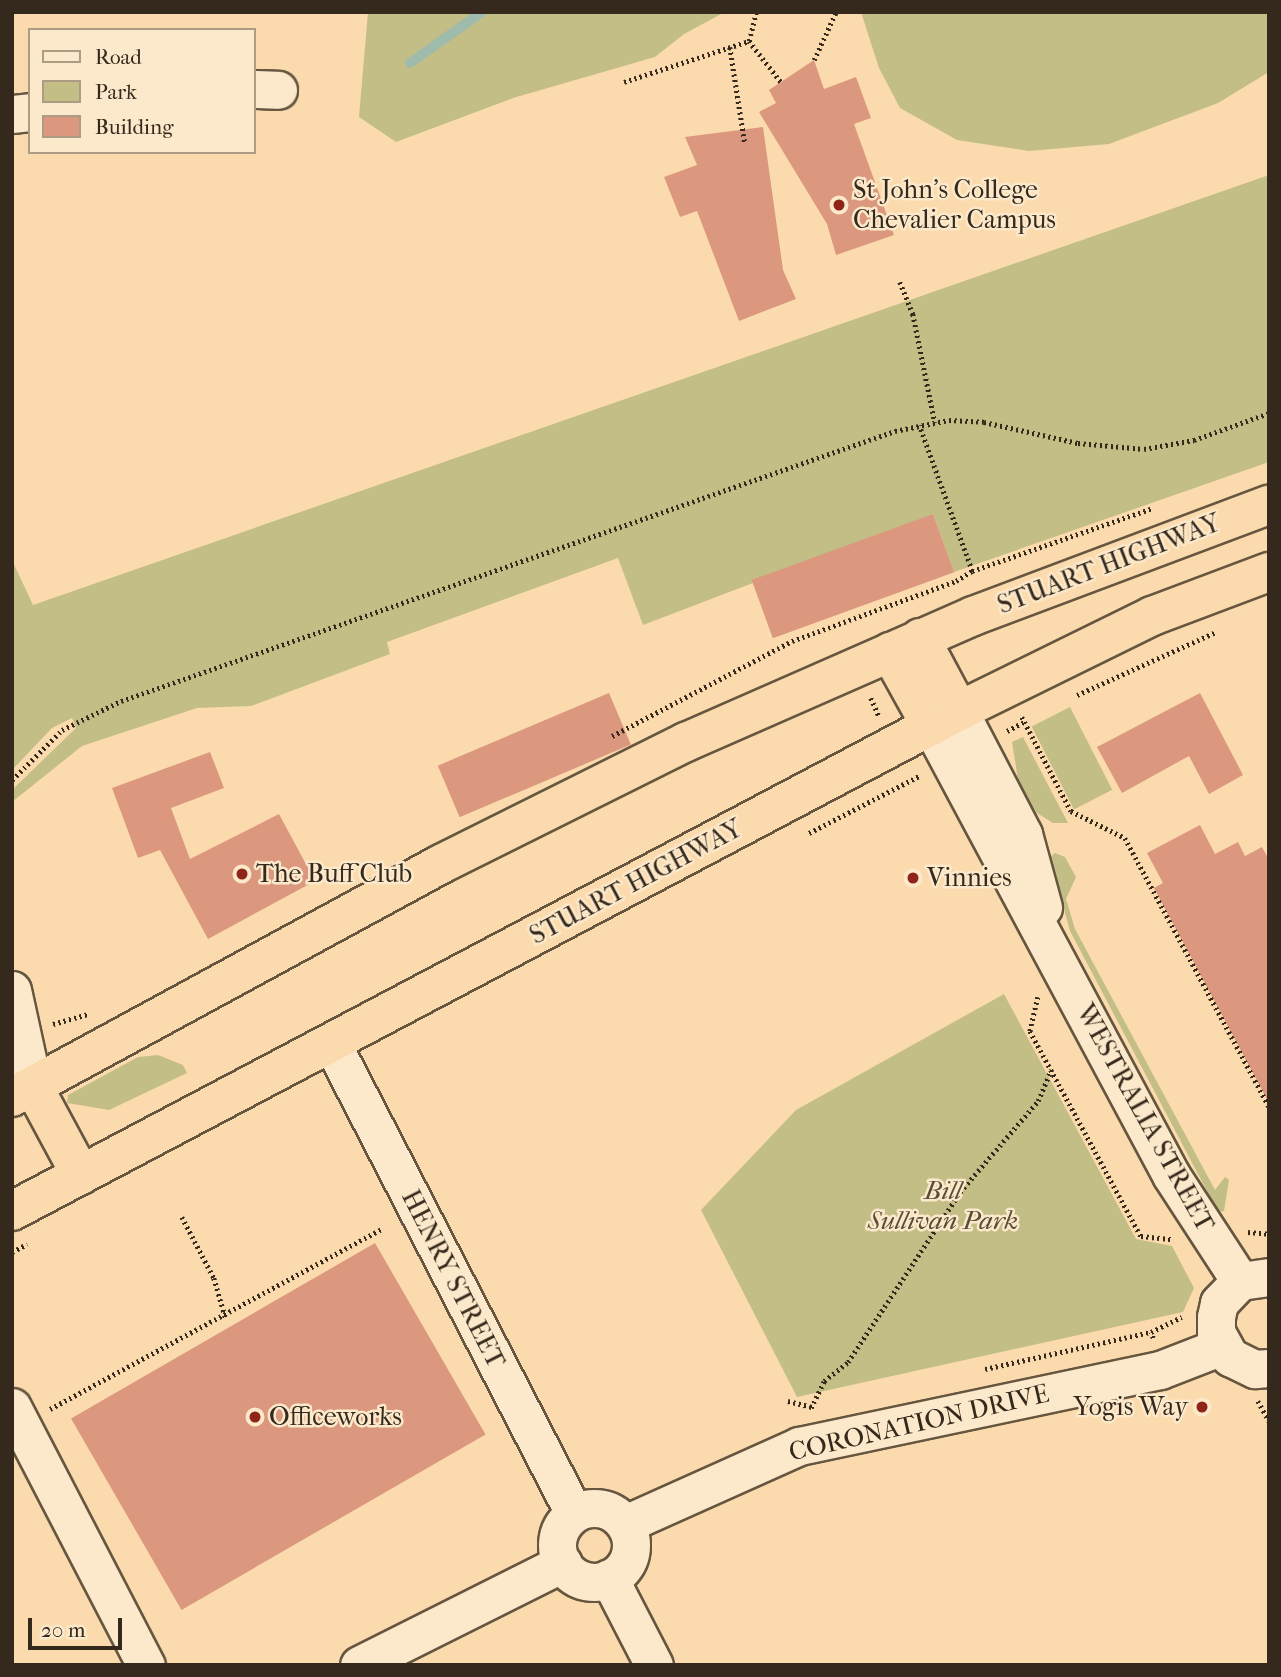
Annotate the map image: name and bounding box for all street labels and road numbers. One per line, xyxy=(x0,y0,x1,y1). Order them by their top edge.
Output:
street label: STUART HIGHWAY xyxy=(993,507,1225,621)
street label: STUART HIGHWAY xyxy=(524,813,748,951)
street label: WESTRALIA STREET xyxy=(1069,999,1221,1237)
street label: HENRY STREET xyxy=(395,1185,511,1373)
street label: CORONATION DRIVE xyxy=(786,1378,1052,1468)

